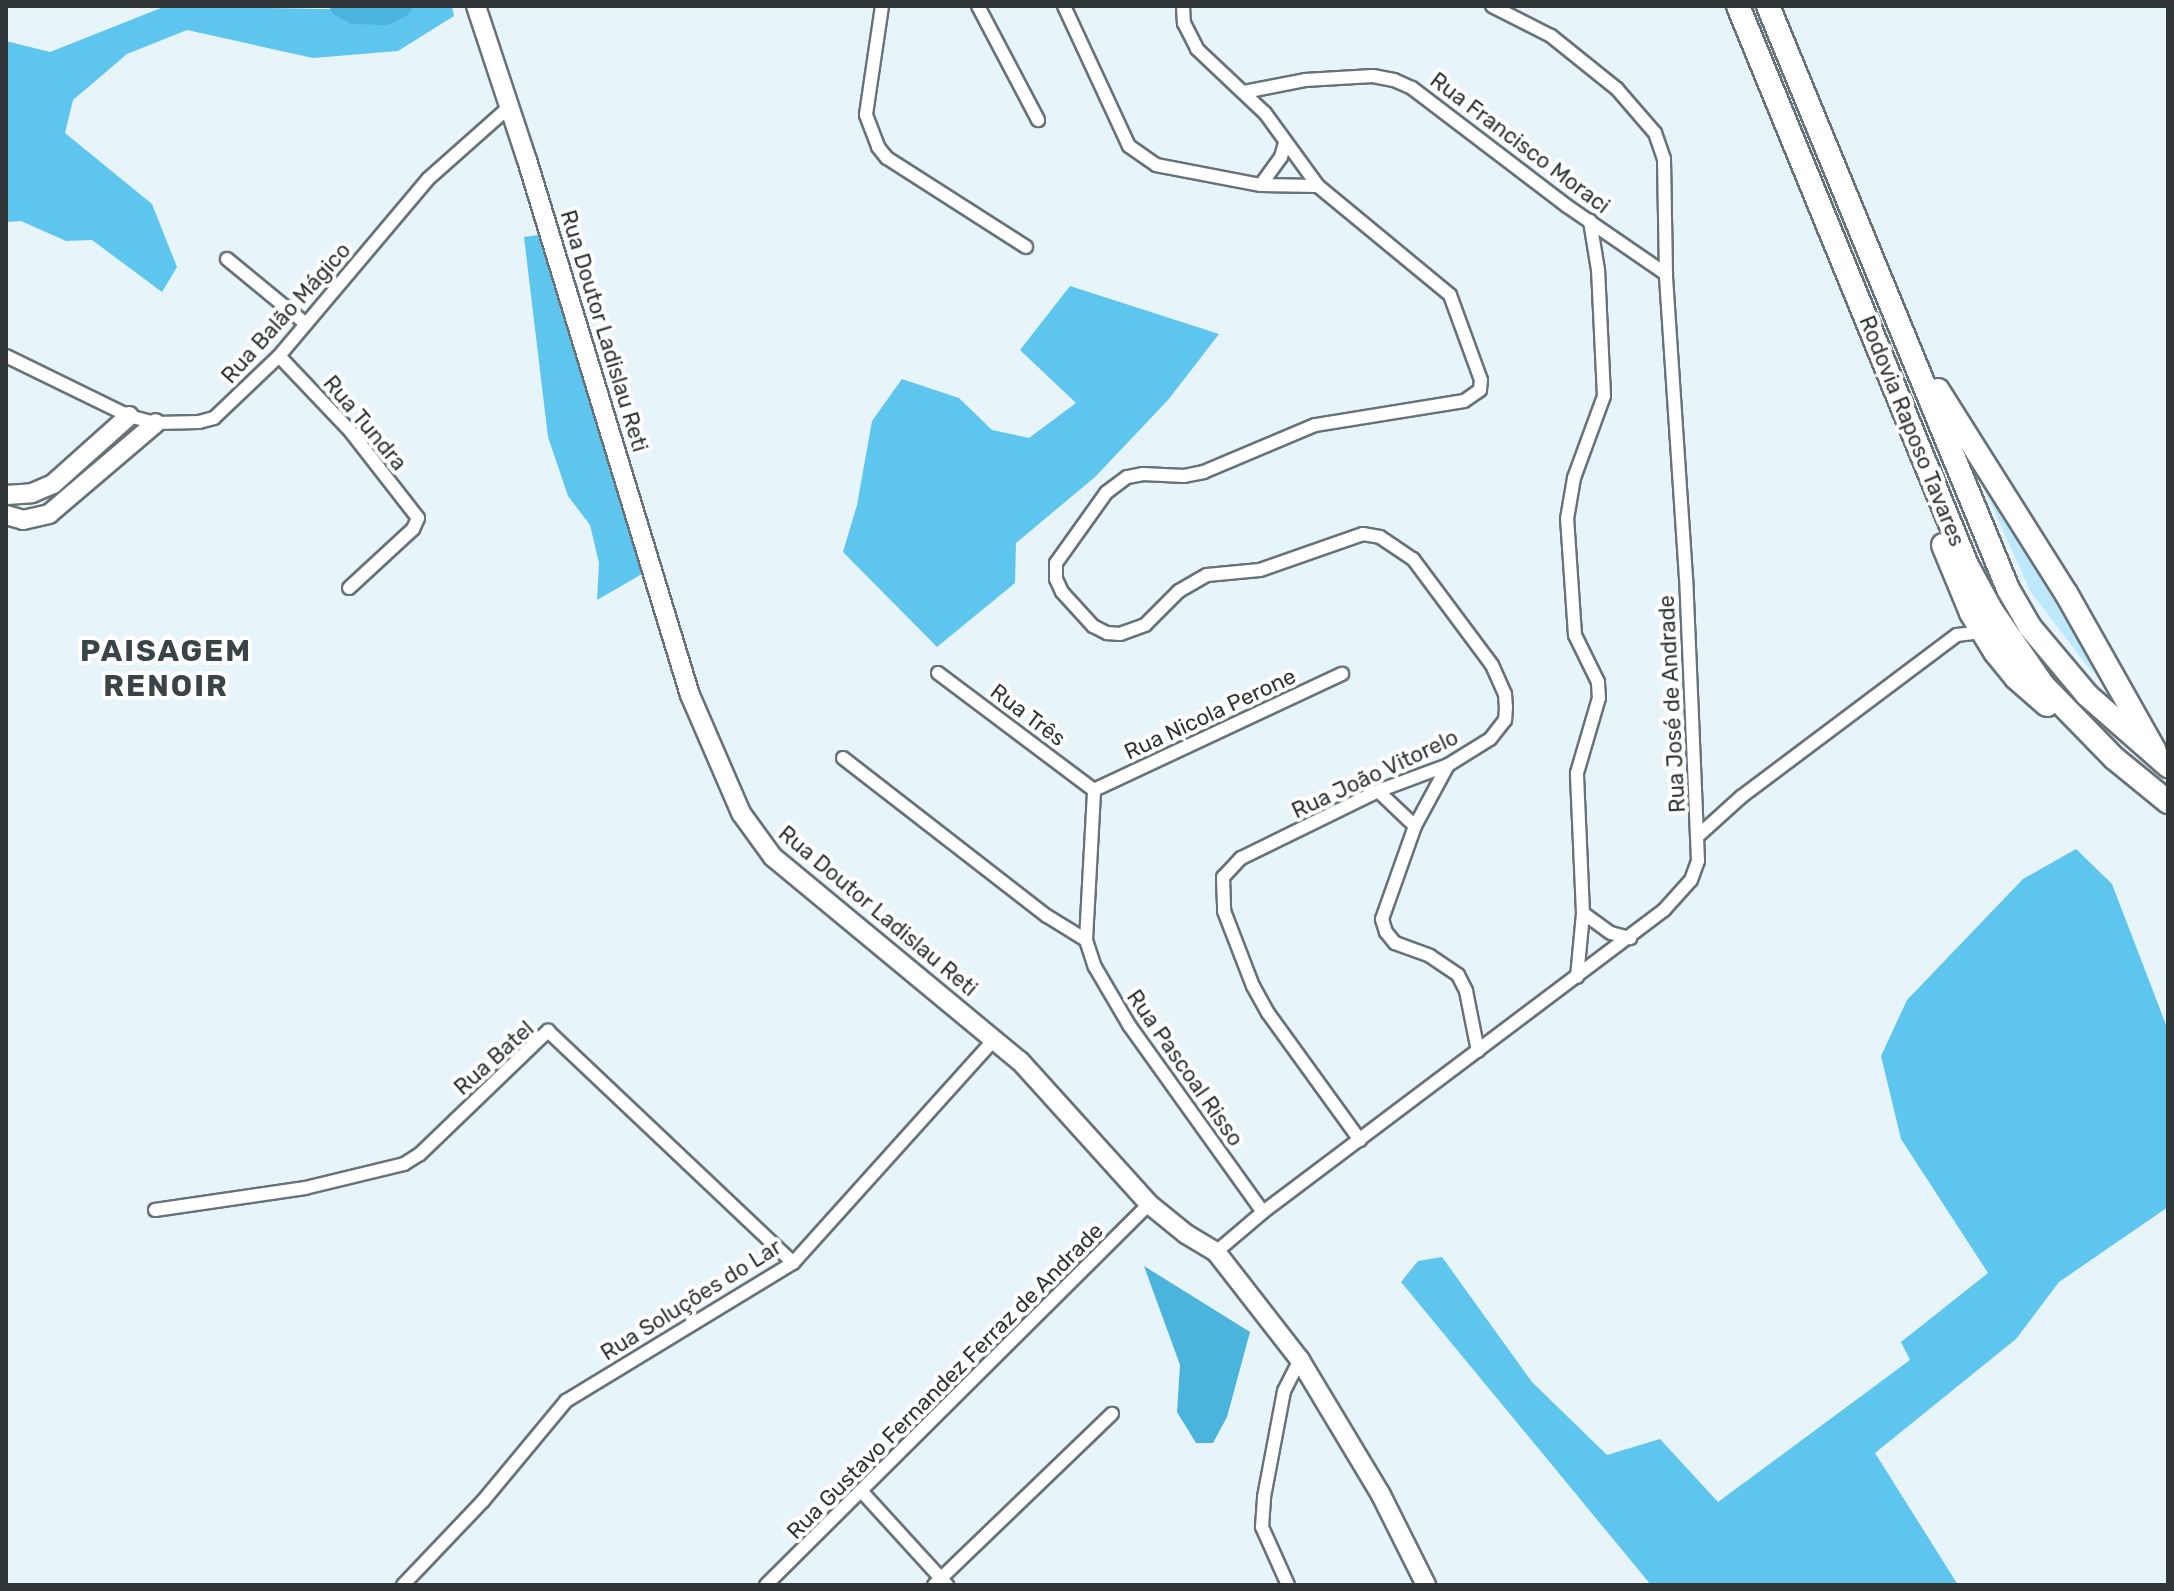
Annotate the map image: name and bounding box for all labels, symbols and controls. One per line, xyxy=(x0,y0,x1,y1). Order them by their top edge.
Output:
street label: Rua Francisco Moraci xyxy=(1425,67,1615,219)
street label: Rua Doutor Ladislau Reti xyxy=(555,207,653,455)
street label: Rua Balão Mágico xyxy=(216,237,356,389)
street label: Rodovia Raposo Tavares xyxy=(1853,312,1971,550)
street label: Rua Tundra xyxy=(318,370,412,476)
street label: Rua José de Andrade xyxy=(1653,594,1691,814)
district label: PAISAGEM RENOIR xyxy=(80,633,252,704)
street label: Rua Nicola Perone xyxy=(1120,663,1300,765)
street label: Rua Três xyxy=(985,678,1071,752)
street label: Rua João Vitorelo xyxy=(1287,724,1463,824)
street label: Rua Doutor Ladislau Reti xyxy=(773,820,983,1002)
street label: Rua Pascoal Risso xyxy=(1121,985,1249,1151)
street label: Rua Batel xyxy=(449,1015,539,1101)
street label: Rua Gustavo Fernandez Ferraz de Andrade xyxy=(781,1217,1109,1545)
street label: Rua Soluções do Lar xyxy=(596,1234,786,1366)

